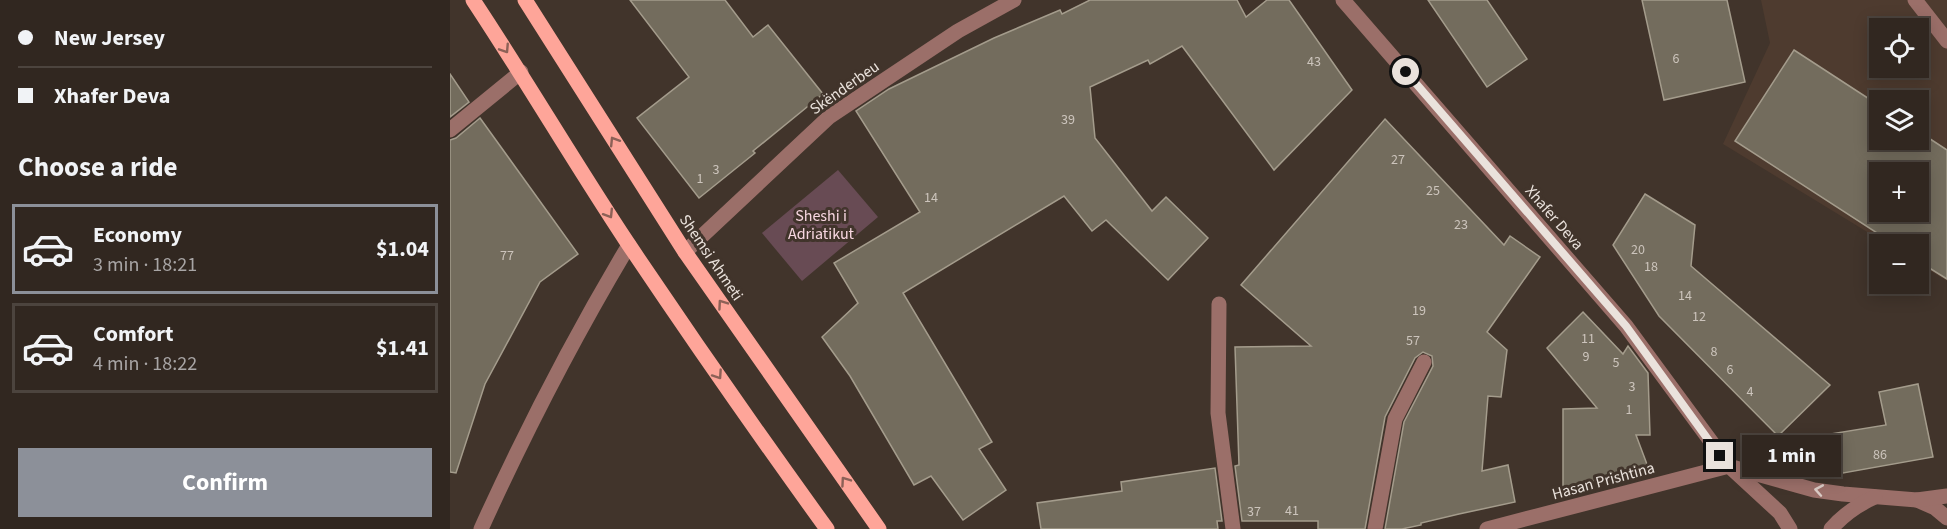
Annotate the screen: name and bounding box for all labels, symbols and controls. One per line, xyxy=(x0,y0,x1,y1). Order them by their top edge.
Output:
map controls xyxy=(1869,18,1929,294)
button: locate xyxy=(1869,18,1929,78)
text: New Jersey xyxy=(54,22,165,54)
one-way arrow xyxy=(498,43,510,53)
house number: 6 xyxy=(1673,49,1680,69)
house number: 43 xyxy=(1307,52,1321,72)
street label: Skënderbeu xyxy=(805,56,884,120)
route start xyxy=(1392,58,1419,85)
text: Xhafer Deva xyxy=(54,80,170,112)
button: layers xyxy=(1869,90,1929,150)
house number: 39 xyxy=(1061,110,1075,130)
one-way arrow xyxy=(610,137,622,147)
text: Choose a ride xyxy=(18,148,178,187)
house number: 27 xyxy=(1391,150,1405,170)
house number: 3 xyxy=(713,160,720,180)
button: + xyxy=(1869,162,1929,222)
house number: 1 xyxy=(697,169,704,189)
house number: 25 xyxy=(1426,181,1440,201)
street label: Xhafer Deva xyxy=(1520,181,1589,255)
house number: 14 xyxy=(924,188,938,208)
park label: Sheshi i Adriatikut xyxy=(788,205,855,245)
one-way arrow xyxy=(602,208,614,218)
street label: Shemsi Ahmeti xyxy=(674,210,748,305)
house number: 23 xyxy=(1454,215,1468,235)
text: Economy xyxy=(93,219,182,251)
icon: car xyxy=(21,222,75,276)
text: $1.04 xyxy=(376,233,429,265)
button: − xyxy=(1869,234,1929,294)
house number: 20 xyxy=(1631,240,1645,260)
house number: 77 xyxy=(500,246,514,266)
text: 3 min · 18:21 xyxy=(93,251,197,279)
house number: 18 xyxy=(1644,257,1658,277)
house number: 14 xyxy=(1678,286,1692,306)
one-way arrow xyxy=(718,299,729,310)
house number: 19 xyxy=(1412,301,1426,321)
house number: 12 xyxy=(1692,307,1706,327)
text: Comfort xyxy=(93,318,174,350)
icon: car xyxy=(21,321,75,375)
house number: 11 xyxy=(1581,329,1595,349)
house number: 57 xyxy=(1406,331,1420,351)
text: $1.41 xyxy=(376,332,429,364)
house number: 8 xyxy=(1711,342,1718,362)
house number: 9 xyxy=(1583,347,1590,367)
text: 4 min · 18:22 xyxy=(93,350,197,378)
house number: 5 xyxy=(1613,353,1620,373)
house number: 6 xyxy=(1727,360,1734,380)
one-way arrow xyxy=(711,369,722,380)
house number: 3 xyxy=(1629,377,1636,397)
house number: 4 xyxy=(1747,382,1754,402)
house number: 1 xyxy=(1626,400,1633,420)
callout: 1 min xyxy=(1741,435,1840,477)
route end xyxy=(1706,442,1733,469)
text: 1 min xyxy=(1767,442,1816,470)
house number: 86 xyxy=(1873,445,1887,465)
button: Confirm xyxy=(18,448,432,517)
street label: Hasan Prishtina xyxy=(1550,457,1657,505)
one-way arrow xyxy=(841,477,852,488)
one-way arrow xyxy=(1815,484,1825,497)
house number: 41 xyxy=(1285,501,1299,521)
house number: 37 xyxy=(1247,502,1261,522)

